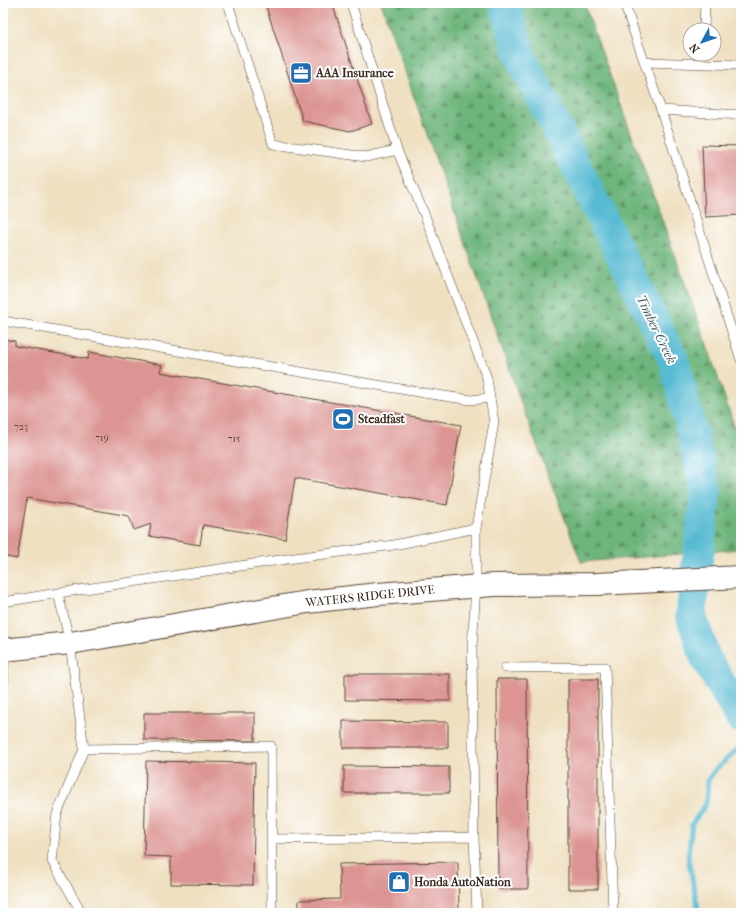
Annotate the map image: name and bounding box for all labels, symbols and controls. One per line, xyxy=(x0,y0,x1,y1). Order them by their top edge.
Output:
north arrow xyxy=(682,22,722,62)
text: N xyxy=(687,40,702,55)
office icon: AAA Insurance xyxy=(288,60,314,86)
place label: AAA Insurance xyxy=(315,66,394,80)
water label: Timber Creek xyxy=(633,292,680,366)
sports icon: Steadfast xyxy=(330,406,356,432)
place label: Steadfast xyxy=(358,412,405,426)
house number: 723 xyxy=(14,421,28,433)
house number: 719 xyxy=(95,432,109,444)
house number: 715 xyxy=(228,433,240,445)
street label: WATERS RIDGE DRIVE xyxy=(304,582,435,610)
shop icon: Honda AutoNation xyxy=(386,869,412,895)
place label: Honda AutoNation xyxy=(414,875,512,889)

